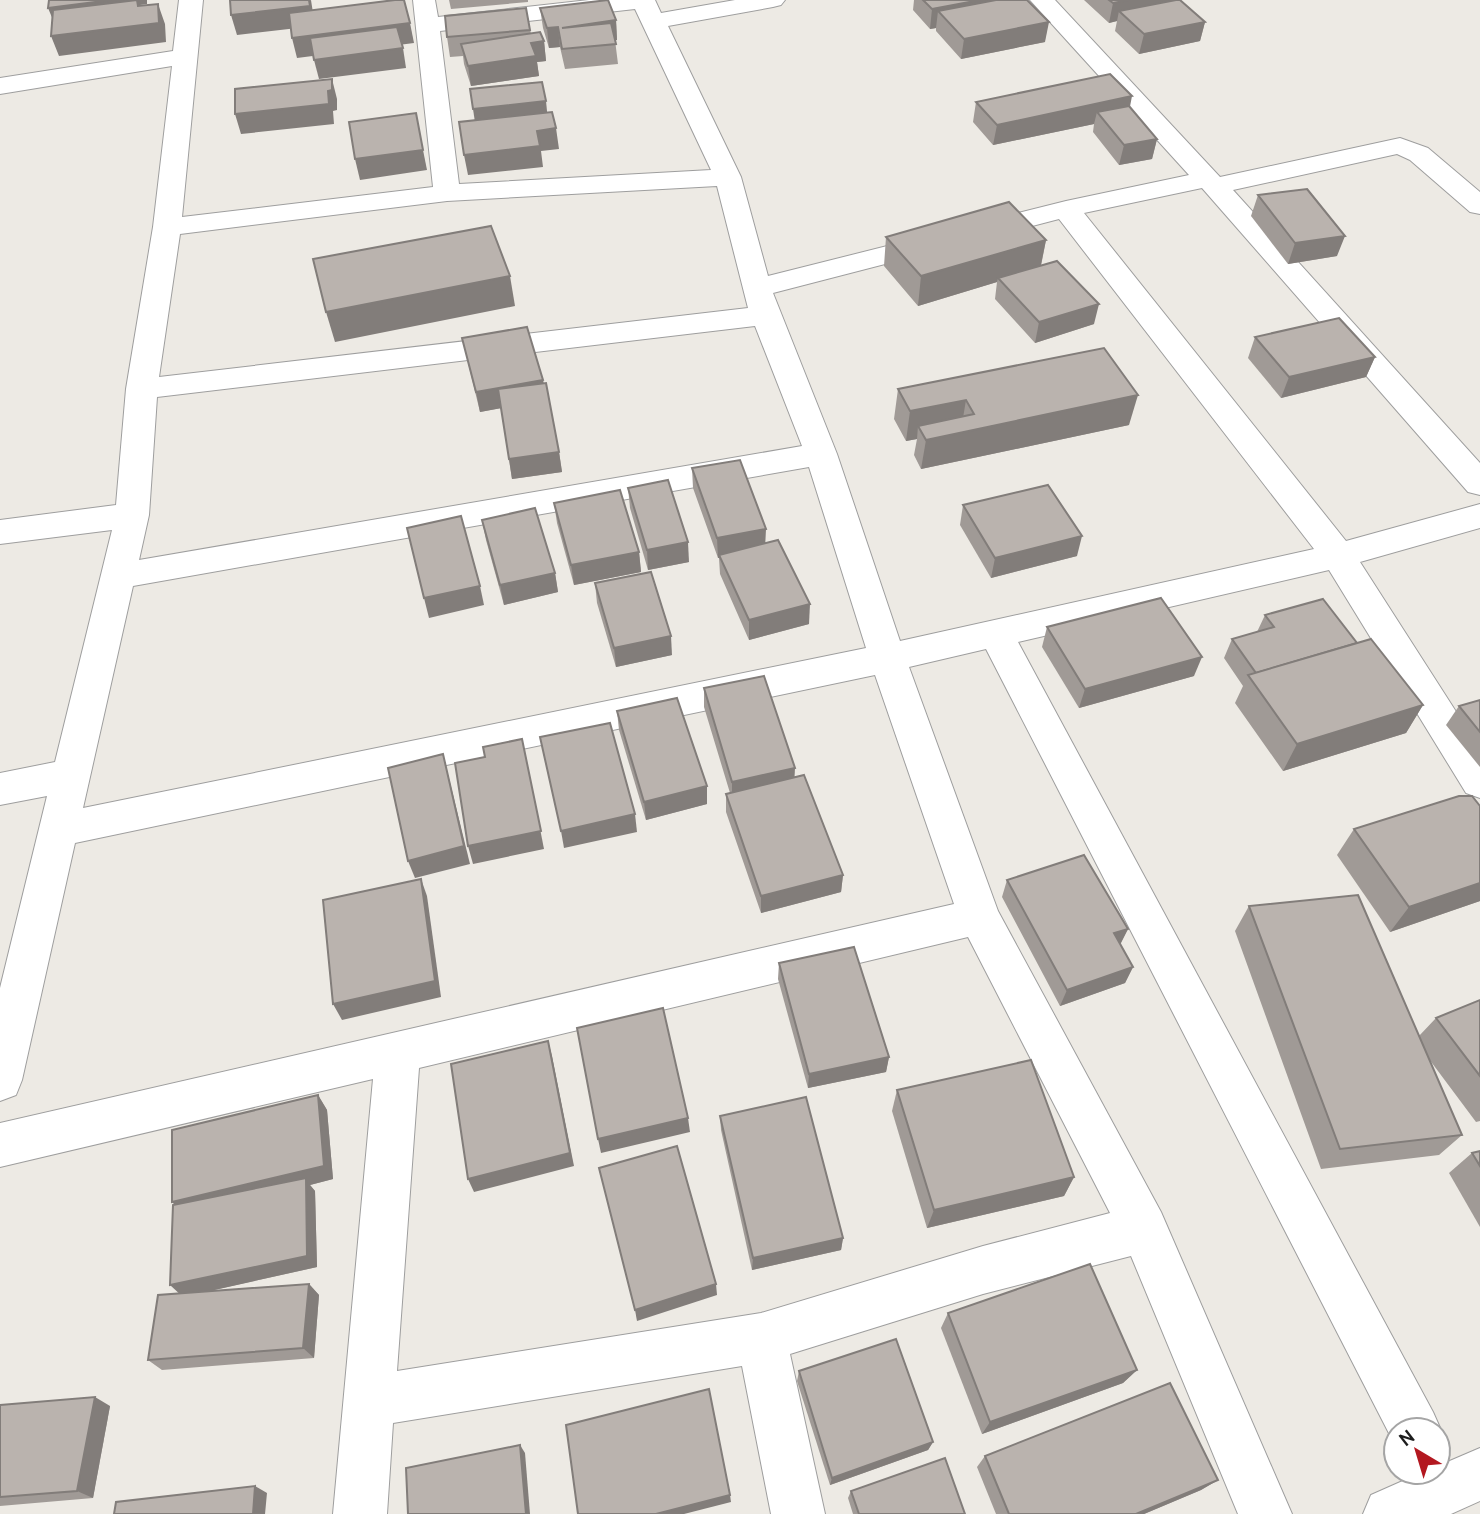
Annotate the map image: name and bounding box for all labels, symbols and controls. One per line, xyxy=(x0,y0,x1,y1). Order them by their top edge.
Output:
north arrow xyxy=(1382,1416,1452,1486)
text: N xyxy=(1394,1425,1419,1451)

